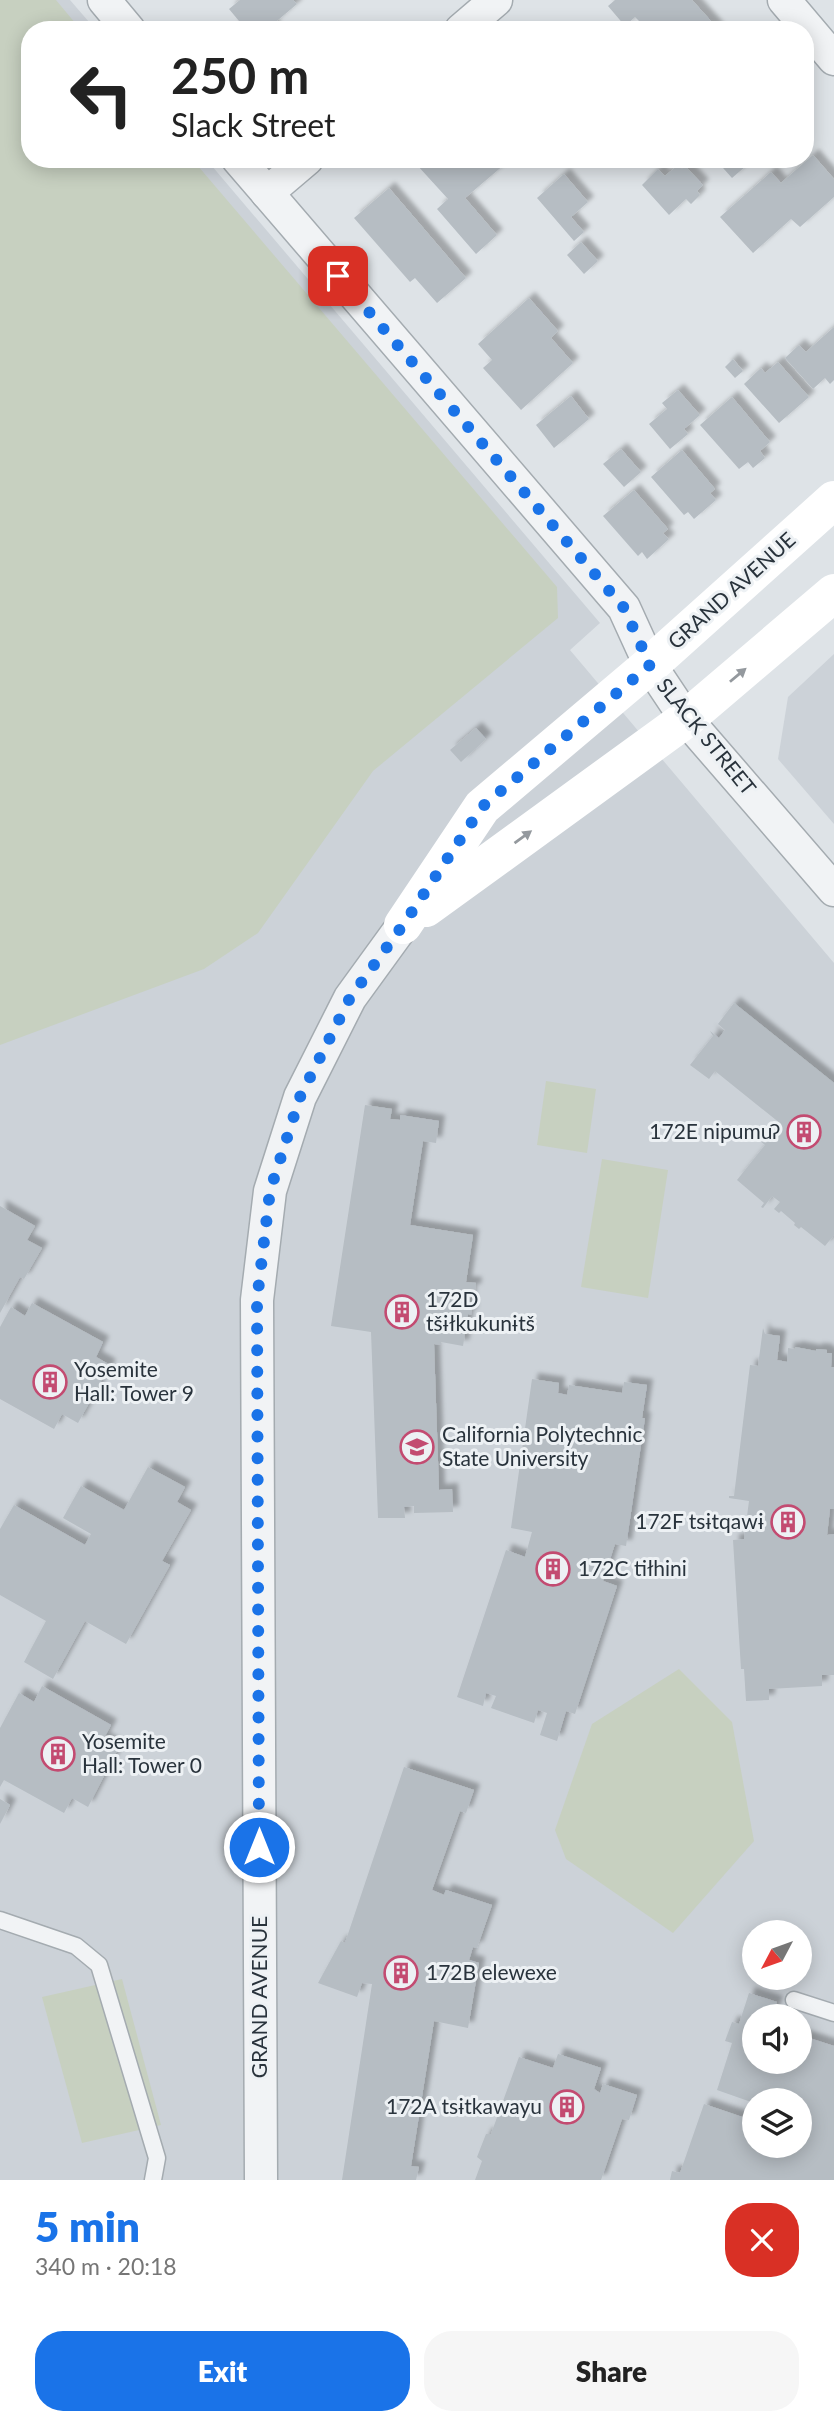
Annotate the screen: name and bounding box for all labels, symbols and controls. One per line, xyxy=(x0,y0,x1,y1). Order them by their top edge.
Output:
text: 250 m xyxy=(171,46,309,104)
icon: left xyxy=(56,49,147,140)
text: Slack Street xyxy=(171,105,336,144)
pin xyxy=(308,246,368,306)
icon: arrive xyxy=(319,257,357,295)
street label: GRAND AVENUE xyxy=(662,526,800,654)
one-way arrow xyxy=(729,667,747,683)
street label: SLACK STREET xyxy=(652,673,762,800)
one-way arrow xyxy=(514,830,532,844)
building icon: 172E nipumuʔ xyxy=(785,1113,823,1151)
place label: 172E nipumuʔ xyxy=(649,1118,780,1143)
place label: 172D tšɨłkukunɨtš xyxy=(426,1286,535,1335)
building icon: 172D tšɨłkukunɨtš xyxy=(383,1293,421,1331)
place label: Yosemite Hall: Tower 9 xyxy=(74,1356,194,1405)
building icon: Yosemite Hall: Tower 9 xyxy=(31,1363,69,1401)
place label: California Polytechnic State University xyxy=(442,1421,642,1470)
school or university icon: California Polytechnic State University xyxy=(398,1428,436,1466)
building icon: 172F tsɨtqawɨ xyxy=(769,1503,807,1541)
place label: 172F tsɨtqawɨ xyxy=(635,1508,764,1533)
building icon: 172C tiłhini xyxy=(534,1550,572,1588)
place label: 172C tiłhini xyxy=(578,1555,687,1580)
place label: Yosemite Hall: Tower 0 xyxy=(82,1728,202,1777)
building icon: Yosemite Hall: Tower 0 xyxy=(39,1735,77,1773)
position arrow xyxy=(222,1810,296,1884)
street label: GRAND AVENUE xyxy=(246,1916,271,2078)
north arrow xyxy=(742,1920,812,1990)
map controls xyxy=(742,1920,812,2158)
building icon: 172B elewexe xyxy=(382,1954,420,1992)
place label: 172B elewexe xyxy=(426,1959,557,1984)
button: sound xyxy=(742,2004,812,2074)
building icon: 172A tsɨtkawayu xyxy=(548,2088,586,2126)
button: layers xyxy=(742,2088,812,2158)
place label: 172A tsɨtkawayu xyxy=(386,2093,542,2118)
text: 5 min xyxy=(35,2201,140,2251)
button: close xyxy=(725,2203,799,2277)
text: 340 m · 20:18 xyxy=(35,2252,177,2280)
button: Exit xyxy=(35,2331,410,2411)
button: Share xyxy=(424,2331,799,2411)

